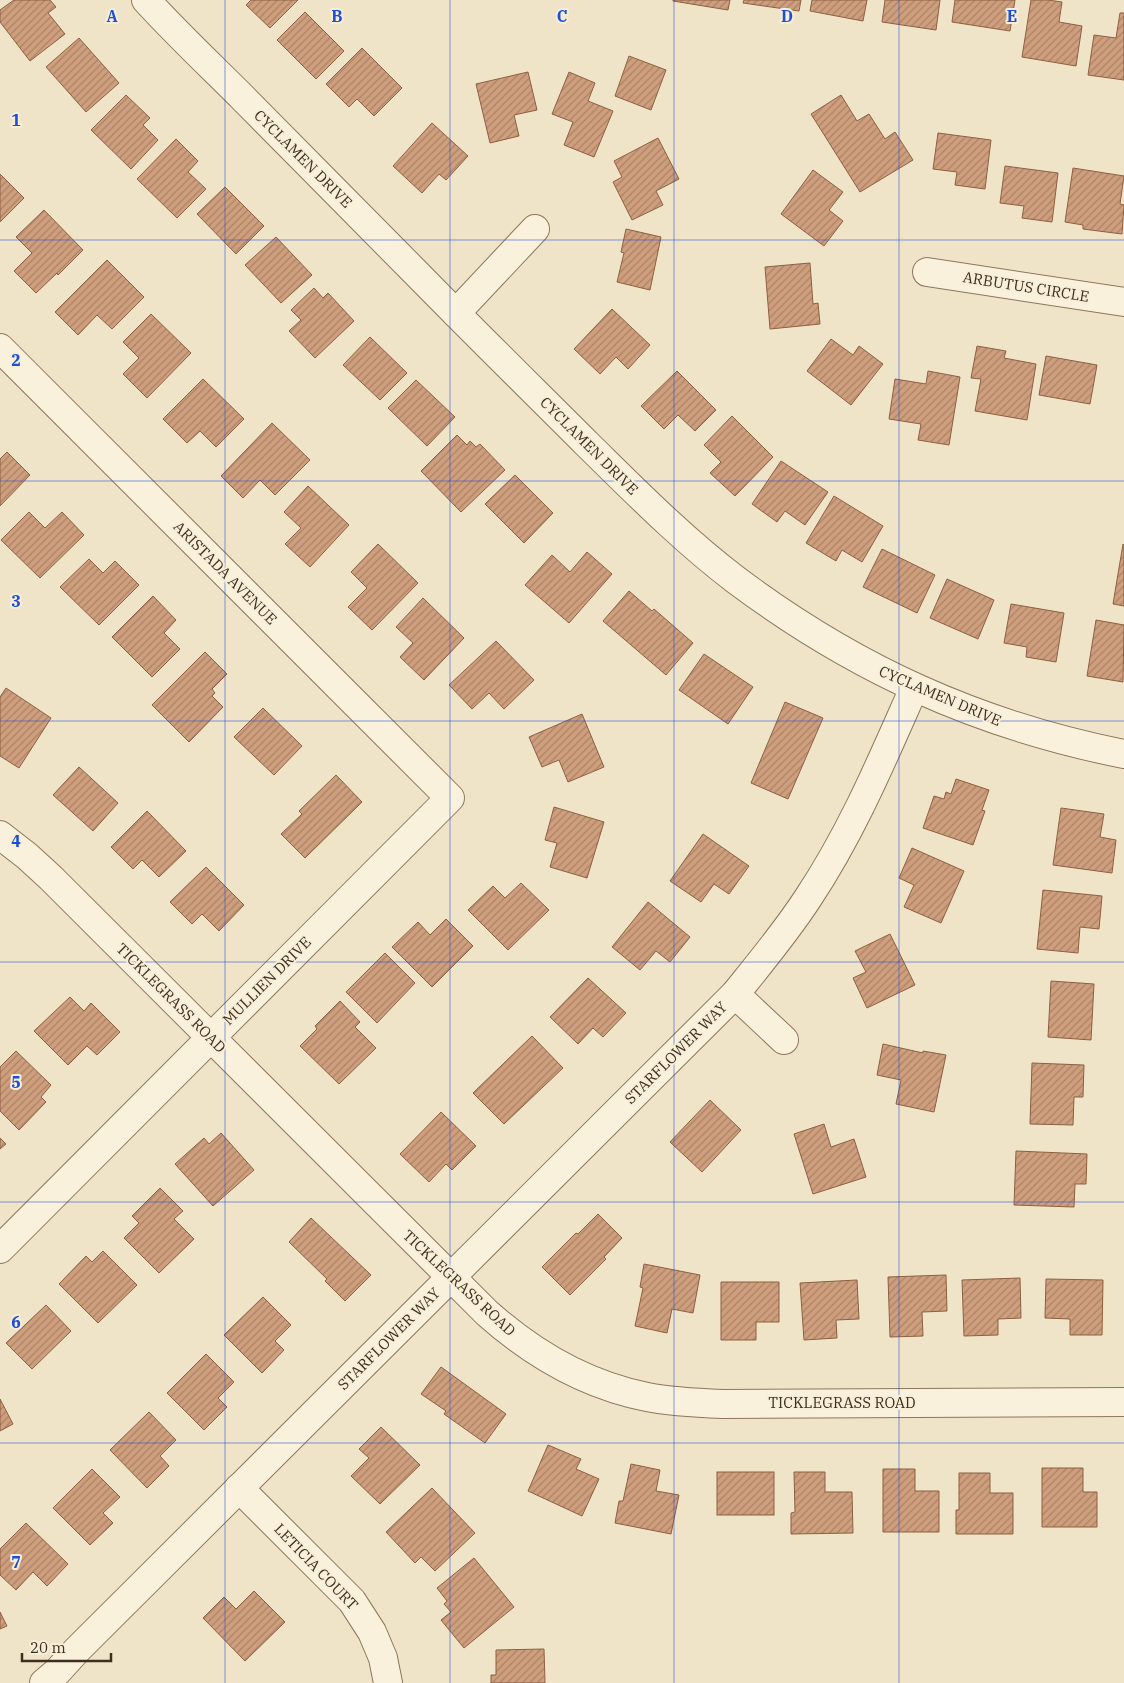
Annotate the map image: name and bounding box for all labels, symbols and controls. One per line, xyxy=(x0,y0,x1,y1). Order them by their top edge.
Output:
text: A xyxy=(106,6,118,26)
text: B xyxy=(331,6,343,26)
text: C xyxy=(557,6,567,26)
text: D xyxy=(781,6,793,26)
text: E xyxy=(1007,6,1017,26)
street label: CYCLAMEN DRIVE xyxy=(250,106,356,212)
text: 1 xyxy=(11,110,21,130)
street label: ARBUTUS CIRCLE xyxy=(962,267,1091,306)
text: 2 xyxy=(11,350,21,370)
street label: CYCLAMEN DRIVE xyxy=(536,393,642,499)
street label: ARISTADA AVENUE xyxy=(170,517,281,628)
text: 3 xyxy=(11,591,21,611)
street label: CYCLAMEN DRIVE xyxy=(876,661,1004,730)
text: 4 xyxy=(11,831,21,851)
street label: MULLIEN DRIVE xyxy=(218,932,315,1029)
street label: TICKLEGRASS ROAD xyxy=(113,939,230,1056)
street label: STARFLOWER WAY xyxy=(620,997,731,1108)
text: 5 xyxy=(11,1072,21,1092)
street label: TICKLEGRASS ROAD xyxy=(399,1225,520,1340)
street label: STARFLOWER WAY xyxy=(333,1283,444,1394)
text: 6 xyxy=(11,1312,21,1332)
street label: TICKLEGRASS ROAD xyxy=(768,1393,916,1412)
street label: LETICIA COURT xyxy=(270,1519,363,1614)
text: 7 xyxy=(11,1552,21,1572)
scale bar xyxy=(22,1630,111,1662)
text: 20 m xyxy=(30,1638,66,1657)

